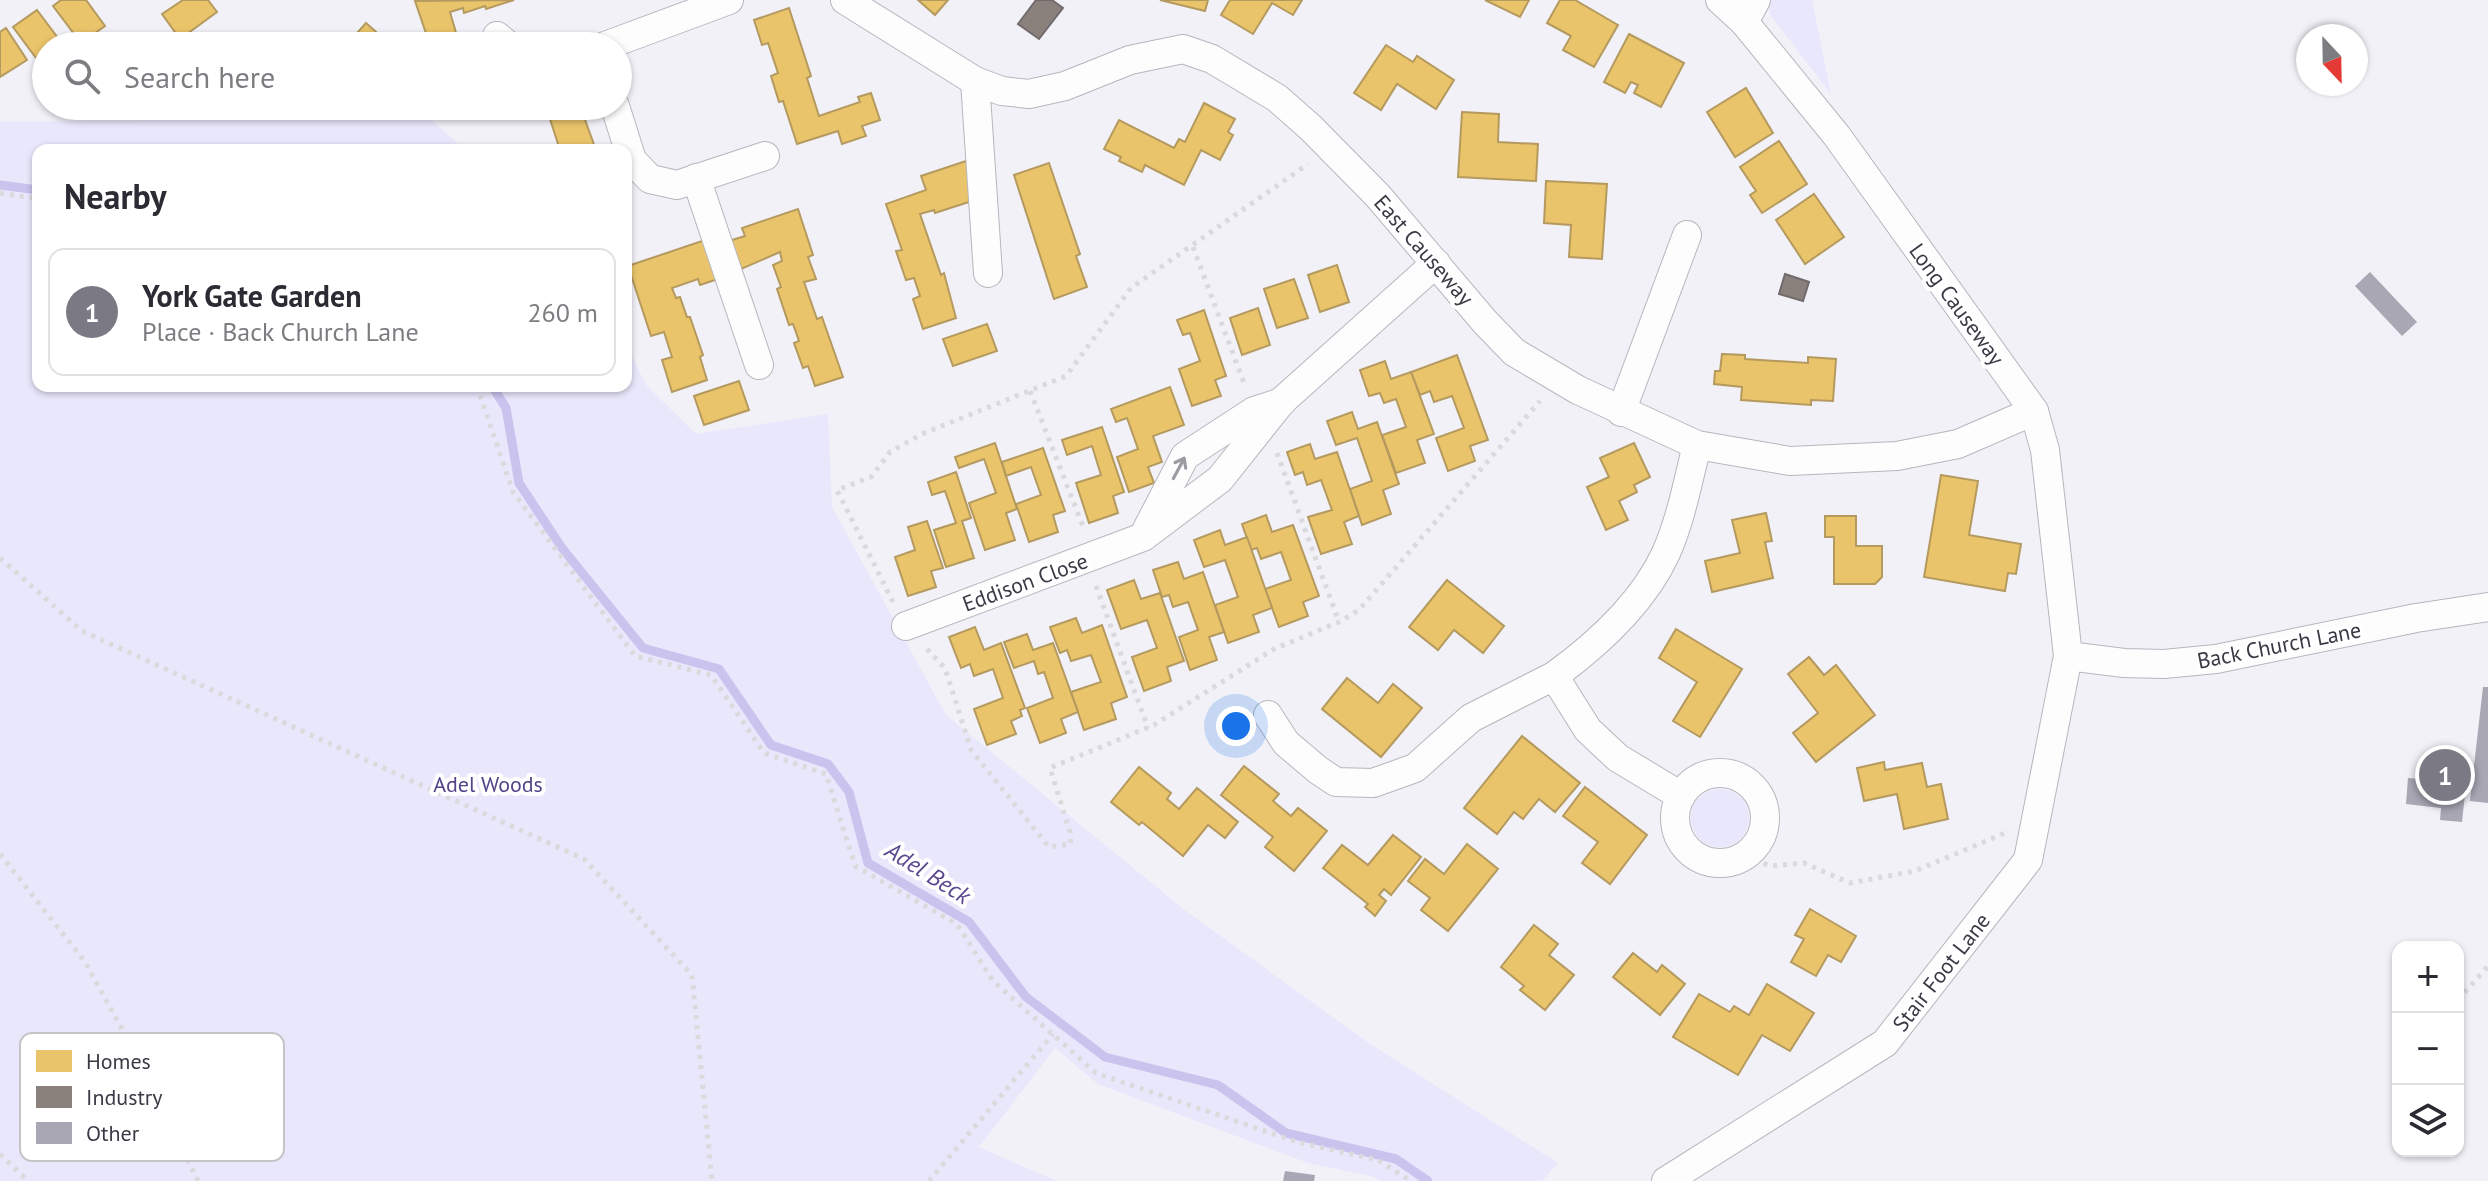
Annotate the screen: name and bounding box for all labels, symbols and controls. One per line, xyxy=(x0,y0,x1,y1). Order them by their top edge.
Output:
north arrow xyxy=(2296,24,2368,96)
search box xyxy=(32,32,632,120)
icon: search xyxy=(60,54,104,98)
text: Search here xyxy=(124,57,275,96)
text: Nearby xyxy=(64,174,166,218)
street label: East Causeway xyxy=(1368,189,1480,312)
street label: Long Causeway xyxy=(1903,237,2011,371)
text: York Gate Garden xyxy=(142,276,362,315)
text: 1 xyxy=(85,296,99,329)
text: 260 m xyxy=(527,296,598,329)
text: Place · Back Church Lane xyxy=(142,315,419,348)
one-way arrow xyxy=(1172,457,1188,480)
street label: Eddison Close xyxy=(958,546,1092,618)
street label: Back Church Lane xyxy=(2195,615,2363,675)
your location xyxy=(1216,706,1256,746)
pin: 1 xyxy=(2419,745,2471,805)
park label: Adel Woods xyxy=(433,770,543,798)
water label: Adel Beck xyxy=(879,834,978,911)
street label: Stair Foot Lane xyxy=(1886,907,1996,1037)
map controls xyxy=(2392,941,2464,1157)
button: + xyxy=(2392,941,2464,1013)
button: − xyxy=(2392,1013,2464,1085)
legend xyxy=(20,1033,284,1161)
text: Homes xyxy=(86,1047,151,1075)
text: Industry xyxy=(86,1083,163,1111)
button: layers xyxy=(2392,1085,2464,1157)
text: Other xyxy=(86,1119,140,1147)

